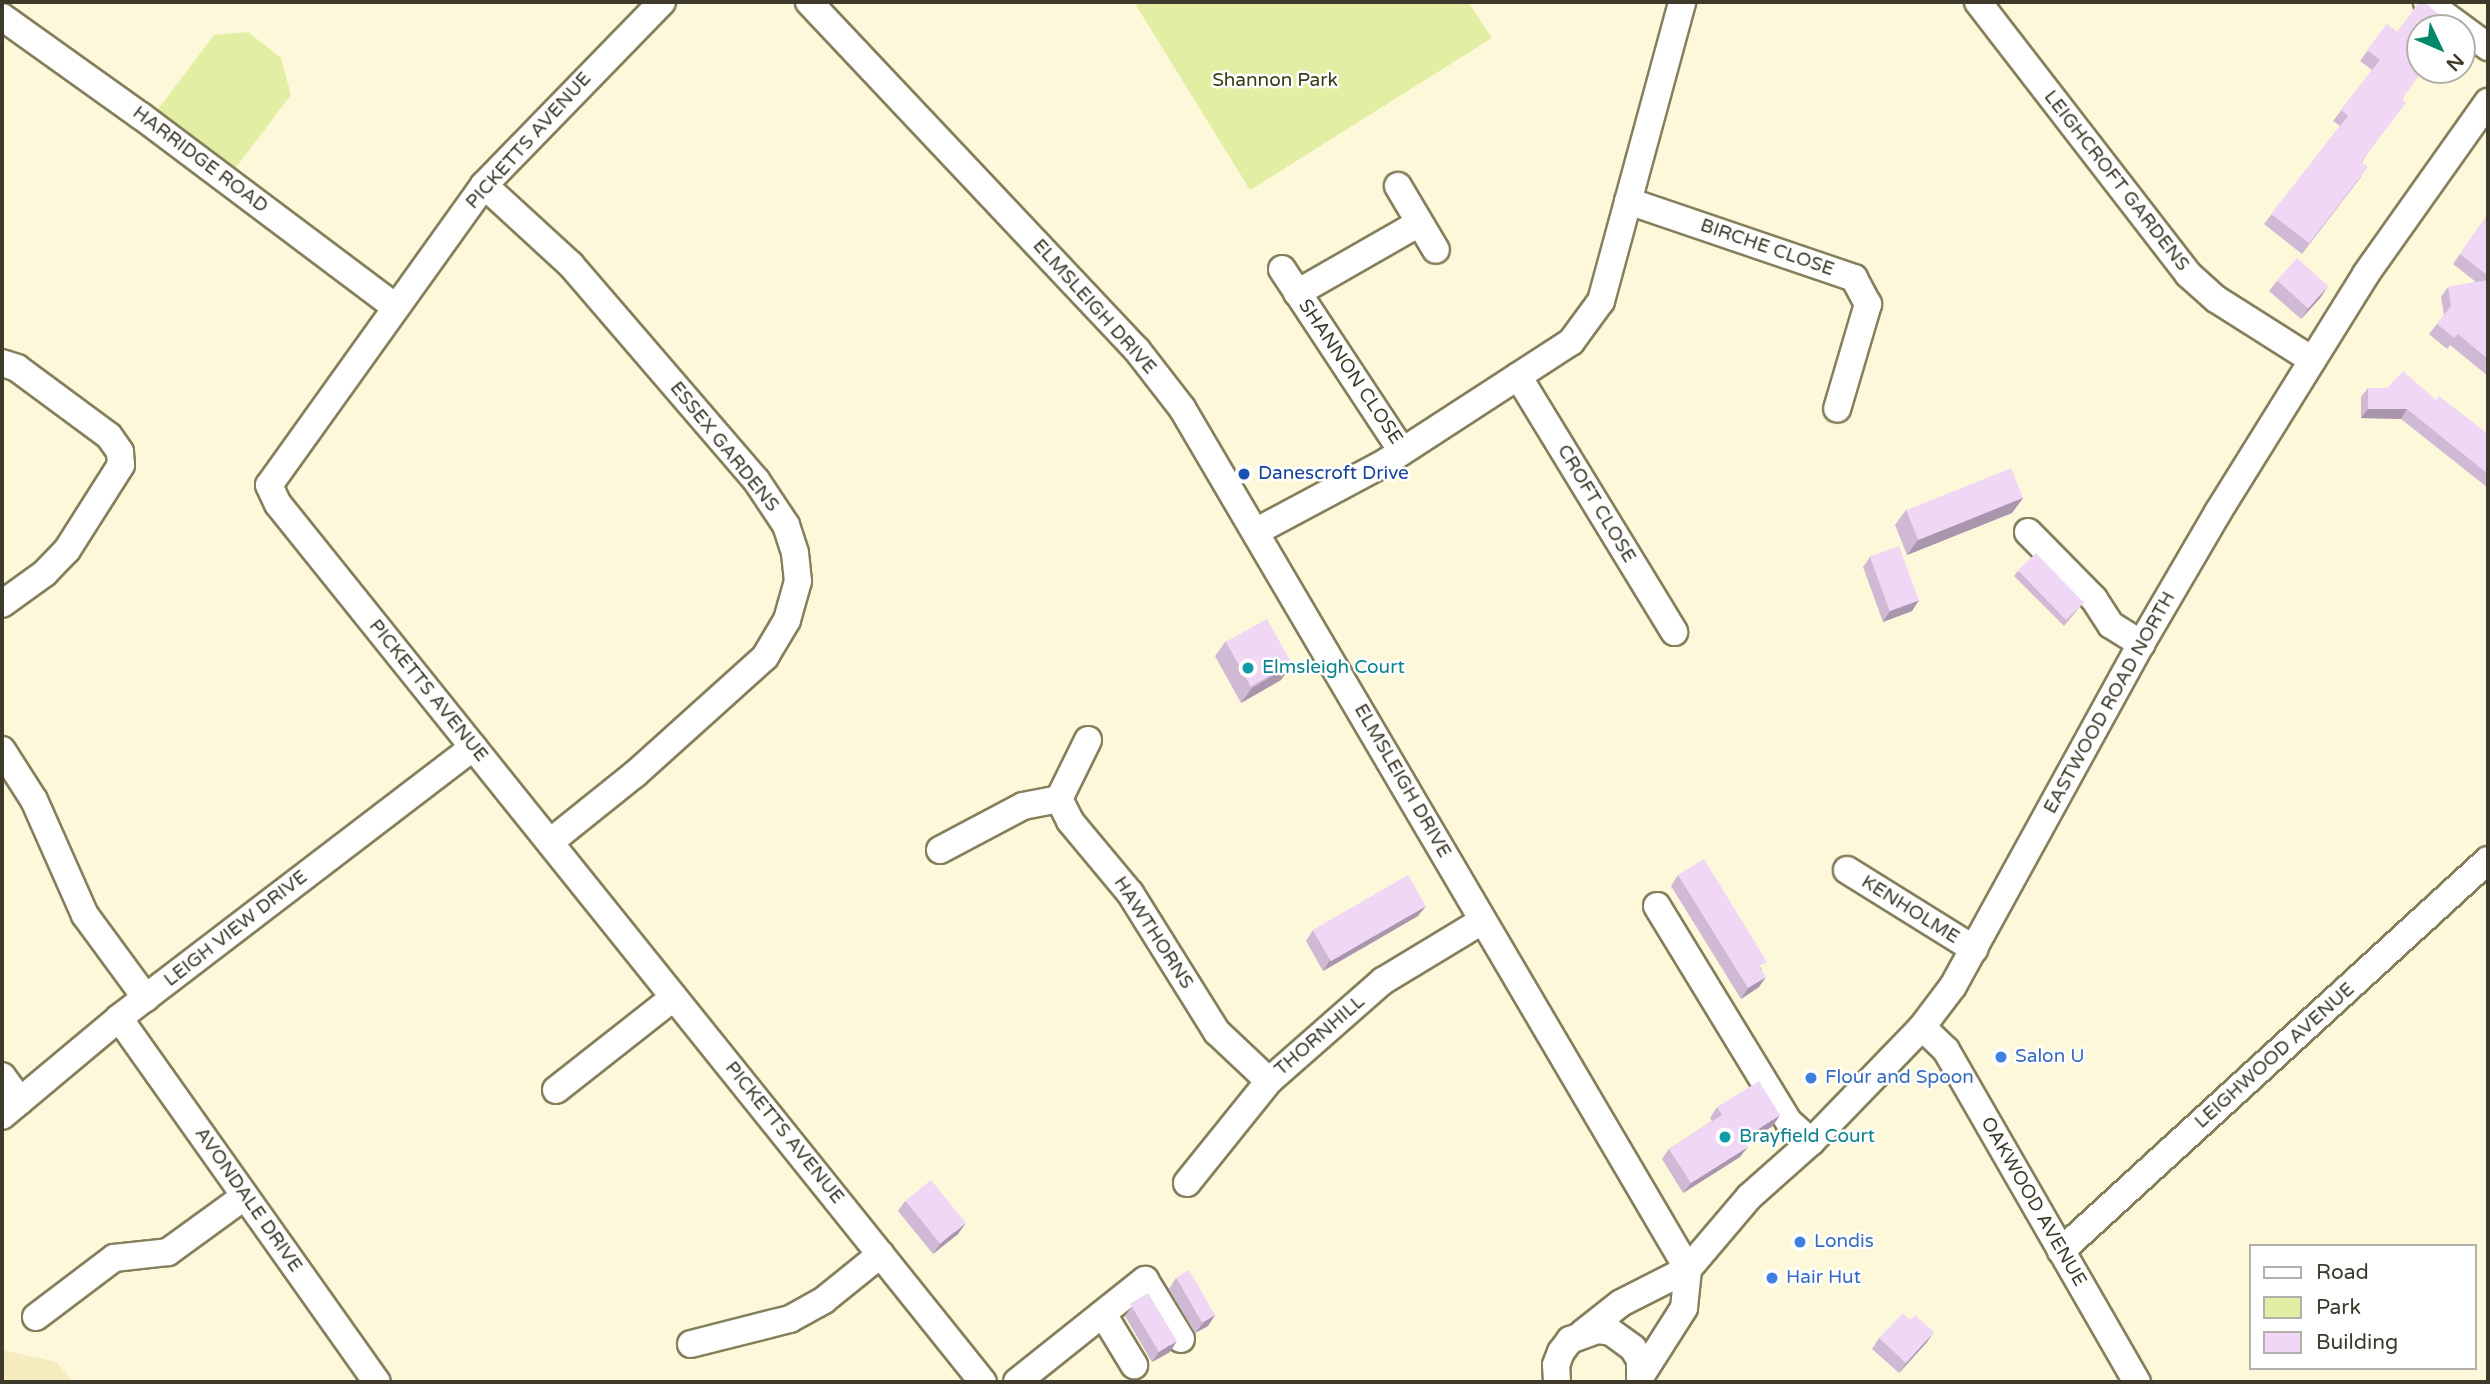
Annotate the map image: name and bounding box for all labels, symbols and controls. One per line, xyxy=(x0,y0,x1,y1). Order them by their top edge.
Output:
north arrow xyxy=(2406,14,2476,84)
text: N xyxy=(2441,49,2468,75)
street label: PICKETTS AVENUE xyxy=(461,68,597,214)
park label: Shannon Park xyxy=(1212,70,1338,92)
street label: LEIGHCROFT GARDENS xyxy=(2038,86,2194,276)
street label: HARRIDGE ROAD xyxy=(128,102,272,218)
street label: BIRCHE CLOSE xyxy=(1697,214,1837,282)
street label: ELMSLEIGH DRIVE xyxy=(1027,235,1161,379)
street label: SHANNON CLOSE xyxy=(1293,295,1407,449)
street label: ESSEX GARDENS xyxy=(665,377,783,517)
street label: CROFT CLOSE xyxy=(1552,441,1640,567)
place label: Danescroft Drive xyxy=(1258,463,1409,485)
marker: Danescroft Drive xyxy=(1236,466,1252,482)
street label: EASTWOOD ROAD NORTH xyxy=(2039,588,2181,818)
street label: PICKETTS AVENUE xyxy=(364,615,492,767)
place label: Elmsleigh Court xyxy=(1262,657,1405,679)
marker: Elmsleigh Court xyxy=(1240,660,1256,676)
street label: ELMSLEIGH DRIVE xyxy=(1349,700,1455,862)
street label: LEIGH VIEW DRIVE xyxy=(160,866,312,992)
street label: KENHOLME xyxy=(1857,871,1963,949)
street label: HAWTHORNS xyxy=(1108,872,1198,994)
street label: LEIGHWOOD AVENUE xyxy=(2190,978,2360,1134)
street label: THORNHILL xyxy=(1270,991,1370,1081)
place label: Salon U xyxy=(2015,1046,2085,1068)
marker: Salon U xyxy=(1993,1049,2009,1065)
street label: PICKETTS AVENUE xyxy=(720,1057,848,1209)
place label: Flour and Spoon xyxy=(1825,1067,1974,1089)
marker: Flour and Spoon xyxy=(1803,1070,1819,1086)
street label: OAKWOOD AVENUE xyxy=(1975,1113,2091,1291)
street label: AVONDALE DRIVE xyxy=(189,1123,307,1277)
place label: Brayfield Court xyxy=(1739,1126,1875,1148)
marker: Brayfield Court xyxy=(1717,1129,1733,1145)
place label: Londis xyxy=(1814,1231,1874,1253)
marker: Londis xyxy=(1792,1234,1808,1250)
legend xyxy=(2248,1244,2476,1370)
text: Road xyxy=(2316,1260,2369,1285)
place label: Hair Hut xyxy=(1786,1267,1861,1289)
marker: Hair Hut xyxy=(1764,1270,1780,1286)
text: Park xyxy=(2316,1295,2361,1320)
text: Building xyxy=(2316,1330,2398,1355)

